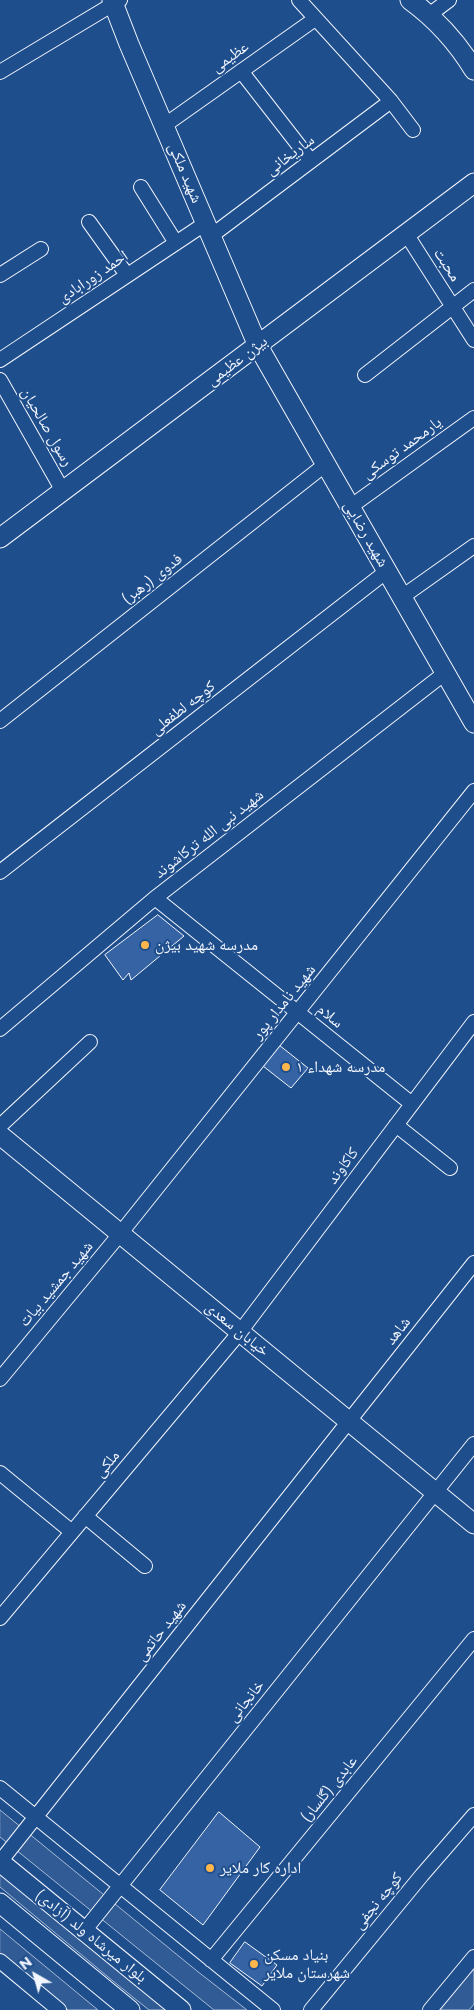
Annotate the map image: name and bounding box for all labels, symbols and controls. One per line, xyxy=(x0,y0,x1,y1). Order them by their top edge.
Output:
street label: عظیمی xyxy=(207,37,253,77)
street label: ساریخانی xyxy=(262,130,318,180)
street label: شهید ملکی xyxy=(164,140,206,206)
street label: محبت xyxy=(429,245,465,285)
street label: احمد زورابادی xyxy=(54,246,132,308)
street label: بیژن عظیمی xyxy=(203,332,271,390)
street label: رسول صالحیان xyxy=(17,384,77,470)
street label: یارمحمد توسکی xyxy=(358,413,446,483)
street label: شهید رضایی xyxy=(339,497,393,571)
street label: فدوی (رهبر) xyxy=(118,549,186,609)
street label: کوچه لطفعلی xyxy=(147,677,219,739)
street label: شهید نبی الله ترکاشوند xyxy=(150,785,268,883)
place label: مدرسه شهید بیژن xyxy=(155,935,258,955)
marker: مدرسه شهید بیژن xyxy=(139,939,151,951)
street label: شهید نامدار پور xyxy=(248,961,320,1043)
street label: سلام xyxy=(313,1000,347,1032)
place label: مدرسه شهداء ۱ xyxy=(296,1057,385,1077)
marker: مدرسه شهداء ۱ xyxy=(280,1061,292,1073)
street label: کاکاوند xyxy=(323,1144,363,1188)
street label: شهید جمشید بیات xyxy=(15,1237,97,1331)
street label: خیابان سعدی xyxy=(201,1297,273,1361)
street label: شاهد xyxy=(381,1313,415,1349)
street label: ملکی xyxy=(90,1447,124,1481)
street label: شهید حاتمی xyxy=(131,1597,191,1665)
street label: خانجانی xyxy=(223,1676,269,1726)
street label: عابدی (گلسار) xyxy=(296,1752,362,1826)
place label: اداره کار ملایر xyxy=(220,1858,301,1878)
marker: اداره کار ملایر xyxy=(204,1862,216,1874)
street label: کوچه نجفی xyxy=(349,1869,407,1933)
street label: بلوار میرشاه ولد (آزادی) xyxy=(31,1885,151,1987)
place label: بنیاد مسکن شهرستان ملایر xyxy=(264,1945,350,1983)
north arrow xyxy=(10,1950,60,2000)
text: N xyxy=(16,1953,36,1974)
marker: بنیاد مسکن شهرستان ملایر xyxy=(248,1958,260,1970)

